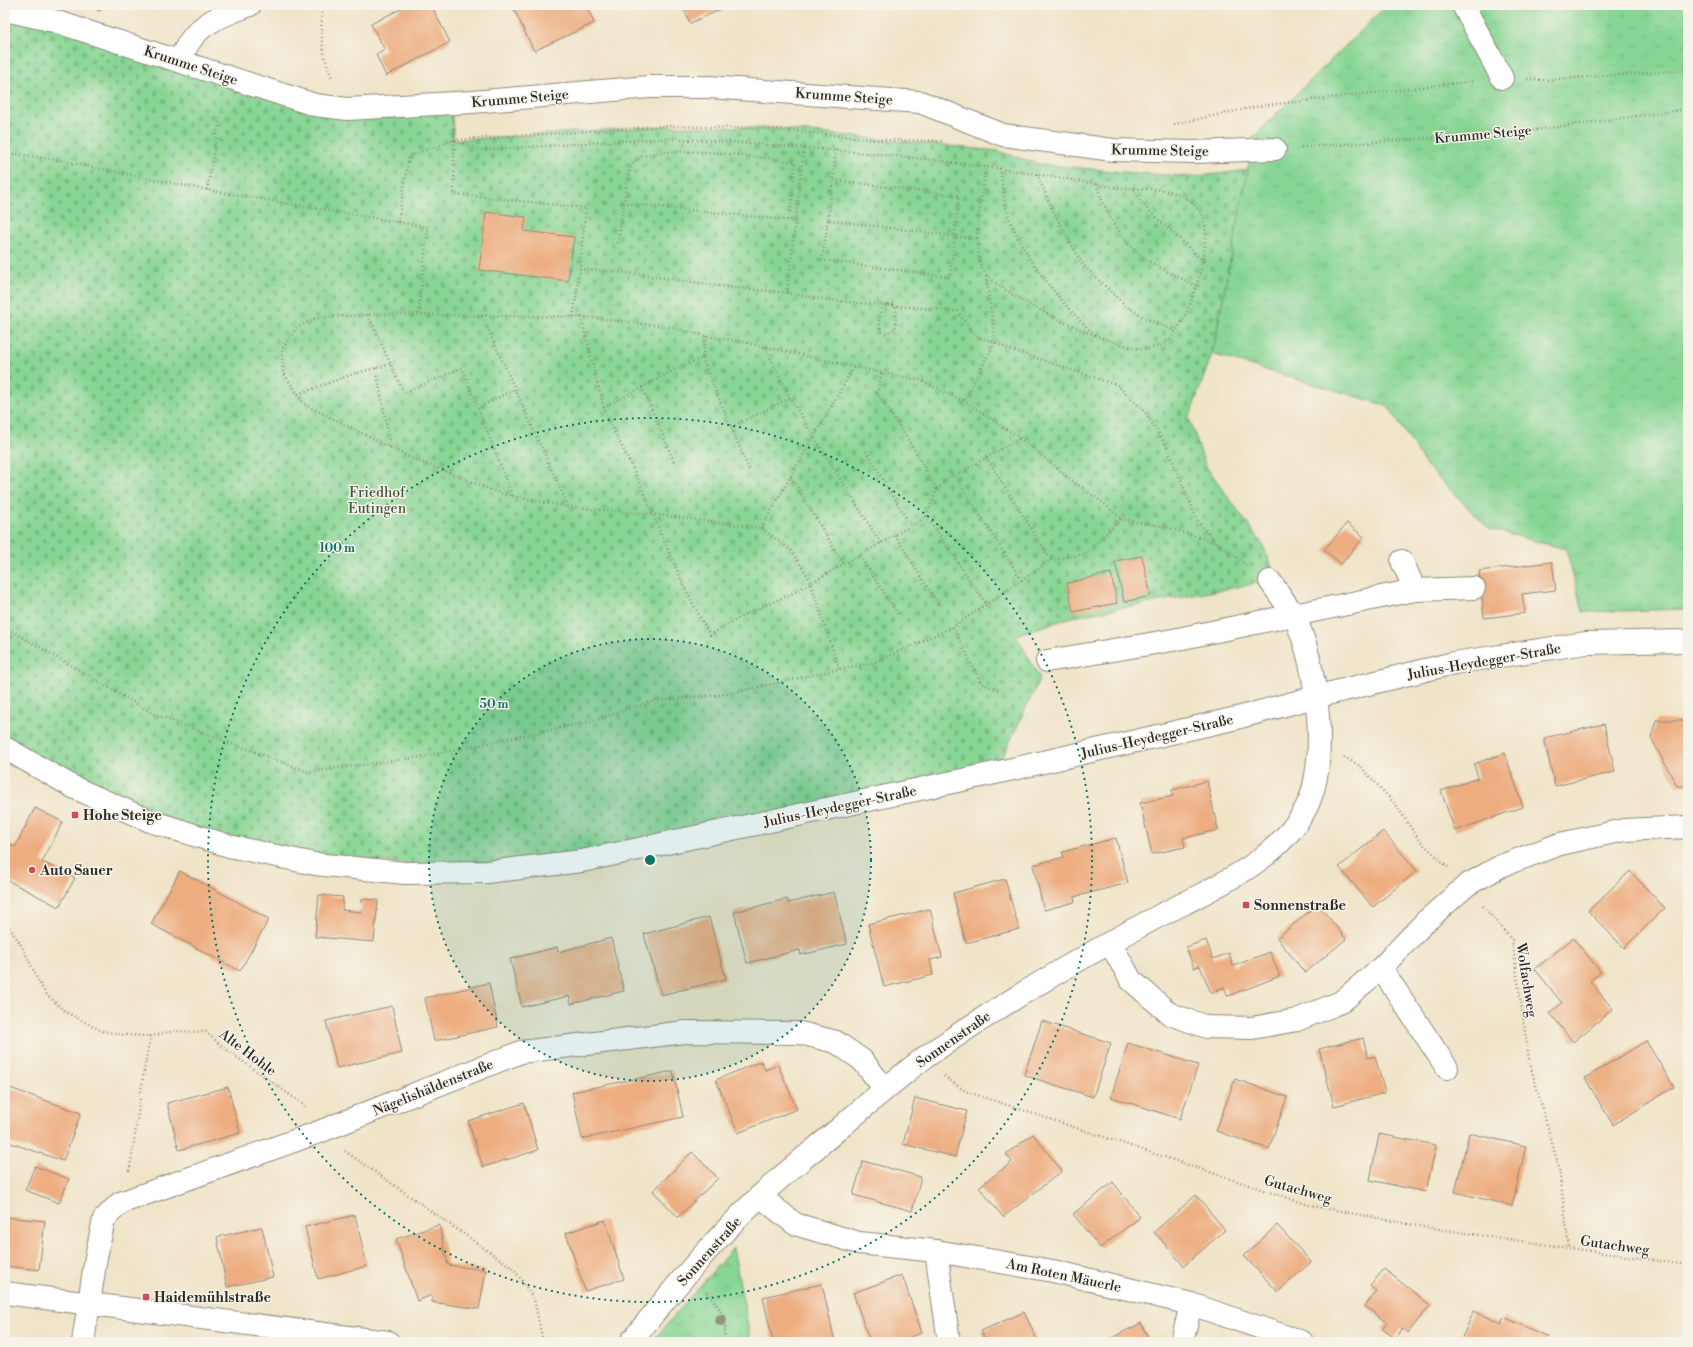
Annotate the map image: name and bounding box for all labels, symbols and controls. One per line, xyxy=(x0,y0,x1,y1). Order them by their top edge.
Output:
street label: Krumme Steige xyxy=(141,42,240,90)
street label: Krumme Steige xyxy=(794,85,893,109)
street label: Krumme Steige xyxy=(471,86,570,112)
street label: Krumme Steige xyxy=(1434,122,1533,148)
street label: Krumme Steige xyxy=(1111,141,1209,161)
park label: Friedhof Eutingen xyxy=(348,484,407,518)
text: 100 m xyxy=(319,541,355,556)
street label: Julius-Heydegger-Straße xyxy=(1405,640,1562,685)
text: 50 m xyxy=(479,697,509,712)
street label: Julius-Heydegger-Straße xyxy=(1078,711,1235,763)
street label: Julius-Heydegger-Straße xyxy=(761,782,918,832)
place label: Hohe Steige xyxy=(83,807,162,825)
marker: Hohe Steige xyxy=(70,810,80,820)
centre of rings xyxy=(643,853,657,867)
place label: Auto Sauer xyxy=(39,862,113,880)
marker: Auto Sauer xyxy=(27,865,37,875)
place label: Sonnenstraße xyxy=(1254,897,1347,915)
marker: Sonnenstraße xyxy=(1241,900,1251,910)
street label: Wolfachweg xyxy=(1511,941,1541,1019)
street label: Sonnenstraße xyxy=(913,1007,994,1072)
street label: Alte Hohle xyxy=(214,1025,280,1080)
street label: Nägelishäldenstraße xyxy=(370,1056,496,1120)
street label: Gutachweg xyxy=(1262,1172,1334,1208)
street label: Sonnenstraße xyxy=(674,1213,746,1290)
street label: Gutachweg xyxy=(1579,1232,1651,1260)
street label: Am Roten Mäuerle xyxy=(1004,1255,1123,1297)
place label: Haidemühlstraße xyxy=(154,1289,272,1307)
marker: Haidemühlstraße xyxy=(141,1292,151,1302)

